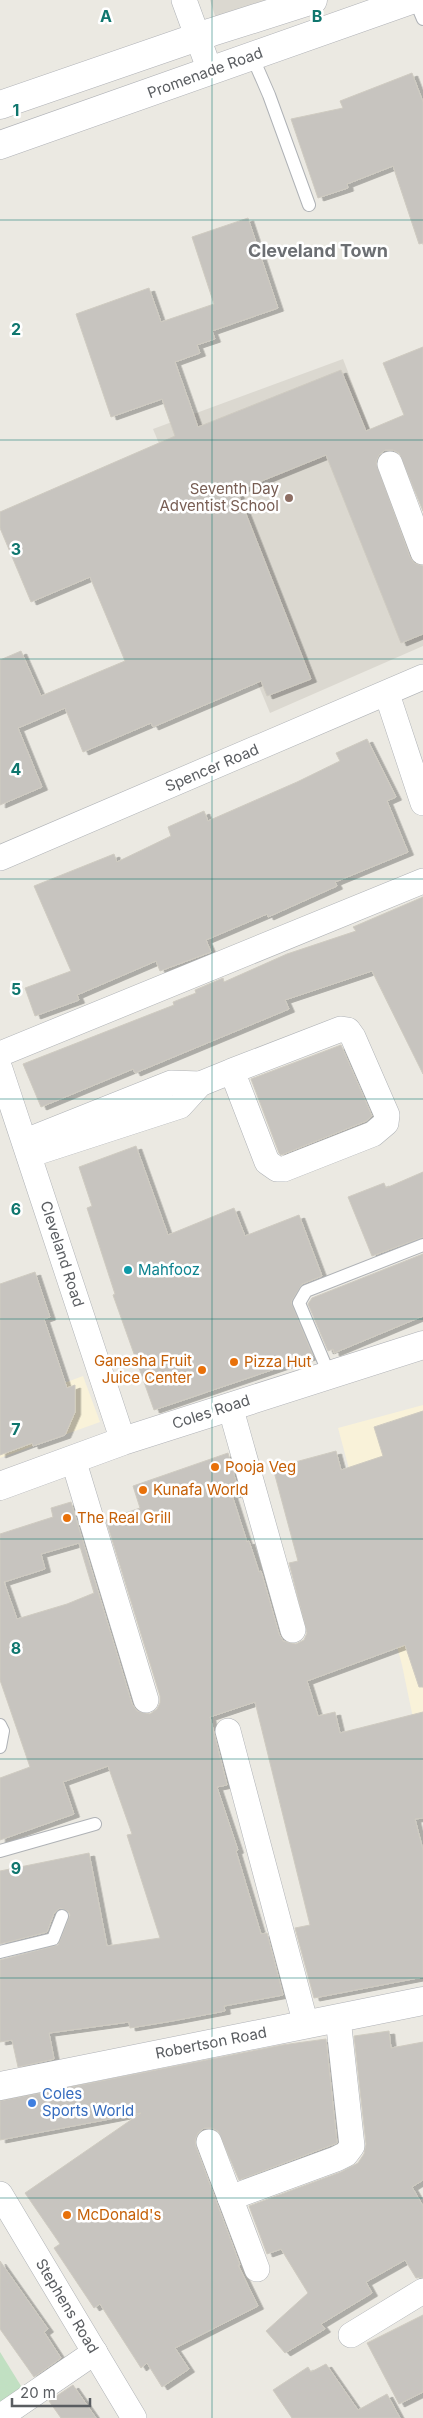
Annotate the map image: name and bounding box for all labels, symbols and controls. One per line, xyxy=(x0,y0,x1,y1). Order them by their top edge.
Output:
text: A xyxy=(100,6,112,26)
text: B xyxy=(312,6,322,26)
street label: Promenade Road xyxy=(145,43,265,102)
text: 1 xyxy=(13,100,19,120)
district label: Cleveland Town xyxy=(248,240,388,261)
text: 2 xyxy=(11,319,21,339)
place label: Seventh Day Adventist School xyxy=(159,479,280,515)
marker: Seventh Day Adventist School xyxy=(283,492,295,504)
text: 3 xyxy=(11,539,21,559)
street label: Spencer Road xyxy=(162,739,261,796)
text: 4 xyxy=(11,759,22,779)
text: 5 xyxy=(11,979,21,999)
street label: Cleveland Road xyxy=(36,1198,89,1309)
text: 6 xyxy=(11,1199,21,1219)
place label: Mahfooz xyxy=(138,1260,200,1279)
marker: Mahfooz xyxy=(122,1264,134,1276)
place label: Ganesha Fruit Juice Center xyxy=(94,1351,192,1387)
place label: Pizza Hut xyxy=(244,1352,311,1371)
marker: Pizza Hut xyxy=(228,1356,240,1368)
marker: Ganesha Fruit Juice Center xyxy=(196,1364,208,1376)
street label: Coles Road xyxy=(170,1390,252,1433)
text: 7 xyxy=(11,1419,21,1439)
place label: Pooja Veg xyxy=(225,1457,296,1476)
marker: Pooja Veg xyxy=(209,1461,221,1473)
place label: Kunafa World xyxy=(153,1480,248,1499)
marker: Kunafa World xyxy=(137,1484,149,1496)
place label: The Real Grill xyxy=(77,1508,171,1527)
marker: The Real Grill xyxy=(61,1512,73,1524)
text: 8 xyxy=(11,1638,21,1658)
text: 9 xyxy=(11,1858,21,1878)
street label: Robertson Road xyxy=(154,2022,268,2063)
place label: Coles Sports World xyxy=(42,2084,134,2120)
marker: Coles Sports World xyxy=(26,2097,38,2109)
place label: McDonald's xyxy=(77,2205,162,2224)
marker: McDonald's xyxy=(61,2209,73,2221)
street label: Stephens Road xyxy=(32,2255,103,2357)
scale bar xyxy=(12,2376,90,2408)
text: 20 m xyxy=(20,2383,56,2402)

